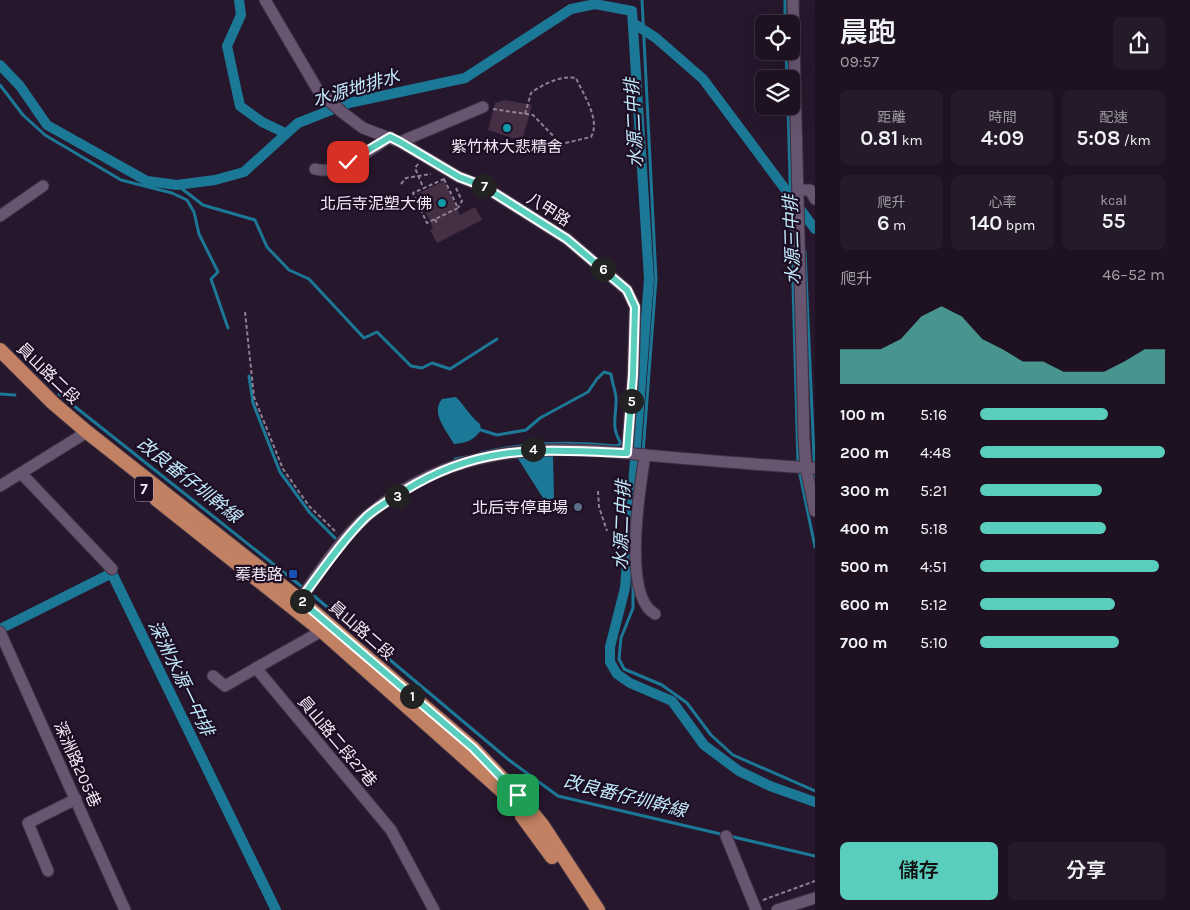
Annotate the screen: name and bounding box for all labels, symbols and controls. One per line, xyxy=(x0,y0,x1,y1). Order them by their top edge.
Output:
map controls xyxy=(755,15,800,115)
button: locate xyxy=(755,15,800,60)
text: 晨跑 xyxy=(840,16,896,49)
button: share xyxy=(1113,17,1165,69)
text: 09:57 xyxy=(840,52,879,71)
water label: 水源地排水 xyxy=(310,65,403,111)
button: layers xyxy=(755,70,800,115)
water label: 水源二中排 xyxy=(621,75,647,169)
text: 距離 xyxy=(878,109,906,126)
text: 時間 xyxy=(989,109,1017,126)
text: 配速 xyxy=(1100,109,1128,126)
marker: 紫竹林大悲精舍 xyxy=(501,122,513,134)
text: 0.81 xyxy=(860,126,898,150)
text: 4:09 xyxy=(981,126,1024,150)
text: 5:08 xyxy=(1076,126,1120,150)
text: km xyxy=(898,132,923,149)
text: /km xyxy=(1120,132,1151,149)
place label: 紫竹林大悲精舍 xyxy=(451,137,563,156)
pin xyxy=(327,141,369,183)
icon: check xyxy=(334,148,362,176)
pin: 7 xyxy=(472,174,496,198)
text: 7 xyxy=(481,178,488,195)
street label: 八甲路 xyxy=(523,189,574,230)
text: kcal xyxy=(1100,192,1127,209)
water label: 水源三中排 xyxy=(779,193,805,285)
place label: 北后寺泥塑大佛 xyxy=(320,194,432,213)
text: 爬升 xyxy=(878,194,906,211)
text: 心率 xyxy=(989,194,1017,211)
marker: 北后寺泥塑大佛 xyxy=(436,197,448,209)
text: 55 xyxy=(1101,209,1126,233)
text: 6 xyxy=(877,211,890,235)
text: 140 xyxy=(970,211,1002,235)
text: m xyxy=(890,217,906,234)
text: bpm xyxy=(1002,217,1035,234)
pin: 6 xyxy=(590,256,616,282)
text: 6 xyxy=(599,261,608,278)
text: 46–52 m xyxy=(1102,265,1165,284)
text: 爬升 xyxy=(840,269,872,288)
street label: 員山路二段 xyxy=(13,339,84,408)
pin: 5 xyxy=(618,388,644,414)
text: 5 xyxy=(627,393,636,410)
text: 100 m xyxy=(840,405,885,424)
text: 5:16 xyxy=(920,405,947,424)
water label: 改良番仔圳幹線 xyxy=(133,433,247,529)
pin: 4 xyxy=(520,436,546,462)
text: 4 xyxy=(529,441,538,458)
text: 200 m xyxy=(840,443,889,462)
text: 4:48 xyxy=(920,443,951,462)
road number: 7 xyxy=(135,476,153,502)
water label: 水源二中排 xyxy=(609,478,635,570)
text: 300 m xyxy=(840,481,889,500)
text: 5:21 xyxy=(920,481,947,500)
pin: 3 xyxy=(384,484,410,508)
text: 3 xyxy=(393,488,402,505)
place label: 北后寺停車場 xyxy=(472,498,568,517)
marker: 北后寺停車場 xyxy=(572,501,584,513)
text: 400 m xyxy=(840,519,889,538)
text: 5:18 xyxy=(920,519,948,538)
text: 500 m xyxy=(840,557,889,576)
text: 4:51 xyxy=(920,557,947,576)
place label: 蓁巷路 xyxy=(235,565,283,584)
marker: 蓁巷路 xyxy=(287,568,299,580)
pin: 2 xyxy=(290,588,314,614)
text: 2 xyxy=(298,593,307,610)
text: 600 m xyxy=(840,595,889,614)
text: 5:12 xyxy=(920,595,947,614)
street label: 員山路二段 xyxy=(325,597,398,664)
water label: 深洲水源一中排 xyxy=(143,617,219,741)
text: 700 m xyxy=(840,633,887,652)
text: 5:10 xyxy=(920,633,948,652)
pin: 1 xyxy=(400,684,424,708)
text: 1 xyxy=(410,688,415,705)
street label: 員山路二段27巷 xyxy=(294,692,381,791)
street label: 深洲路205巷 xyxy=(50,718,105,810)
water label: 改良番仔圳幹線 xyxy=(561,770,691,822)
pin xyxy=(497,774,539,816)
icon: arrive xyxy=(504,781,532,809)
button: 儲存 xyxy=(840,842,998,900)
button: 分享 xyxy=(1008,842,1165,900)

